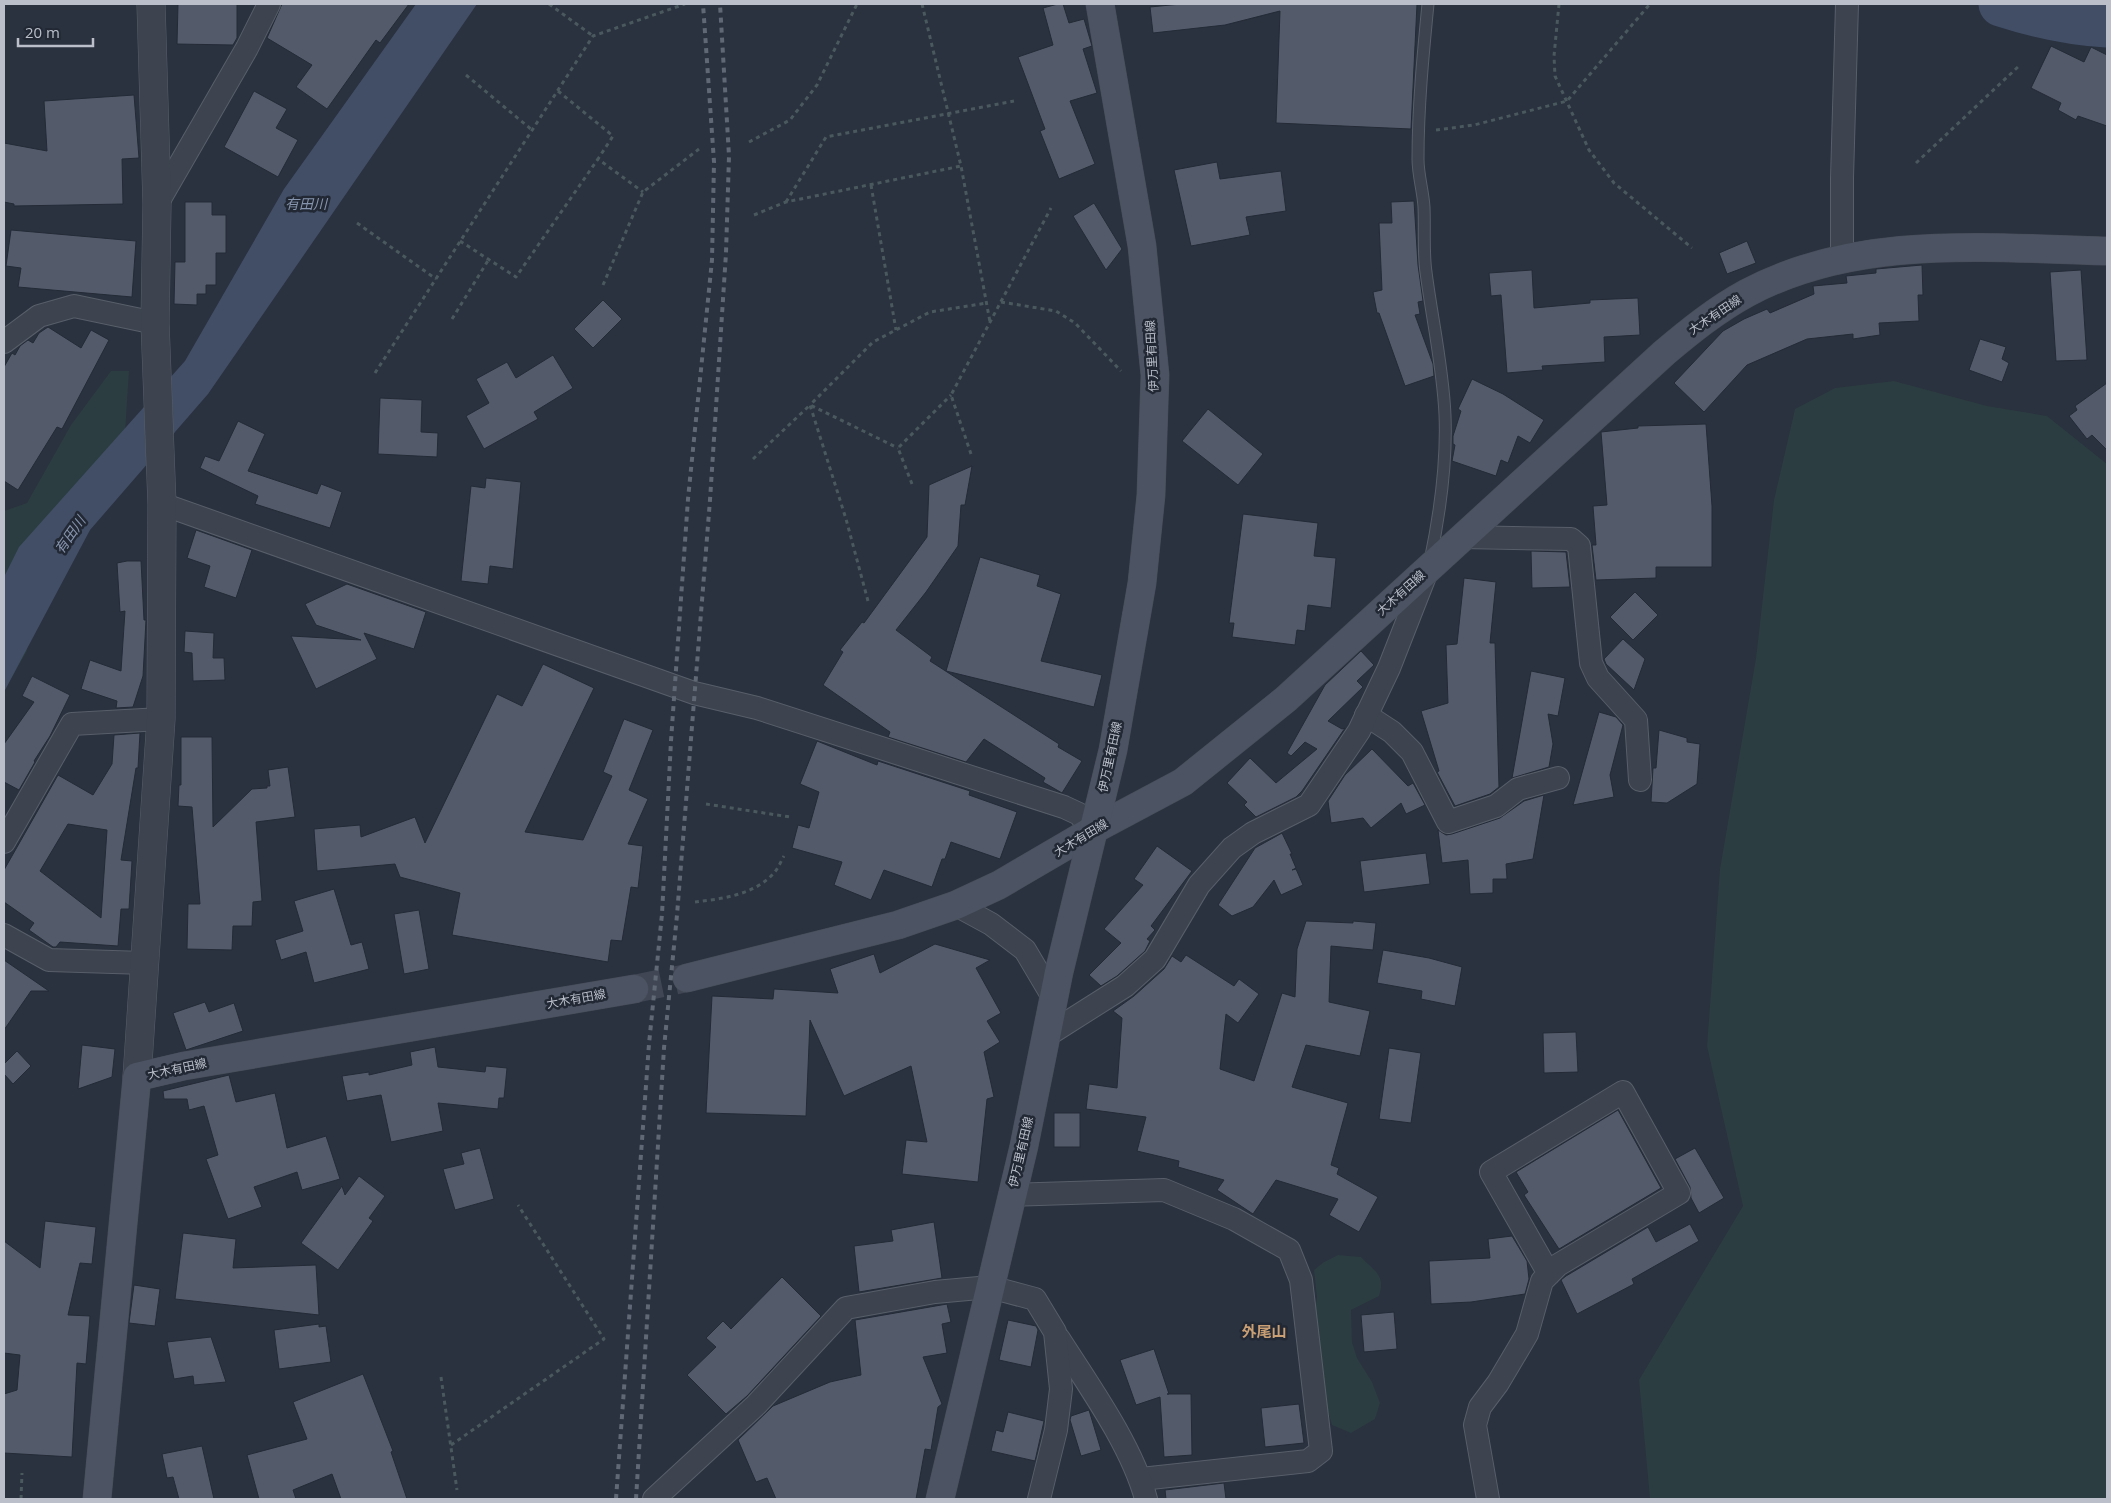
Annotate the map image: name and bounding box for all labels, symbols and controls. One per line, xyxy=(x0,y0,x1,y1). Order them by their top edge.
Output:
scale bar xyxy=(18,15,92,47)
text: 20 m xyxy=(25,22,60,42)
water label: 有田川 xyxy=(285,194,329,213)
street label: 大木有田線 xyxy=(1685,291,1744,338)
street label: 伊万里有田線 xyxy=(1141,320,1162,392)
water label: 有田川 xyxy=(50,510,91,557)
street label: 大木有田線 xyxy=(1373,566,1429,619)
street label: 伊万里有田線 xyxy=(1094,720,1125,794)
street label: 大木有田線 xyxy=(1051,815,1111,860)
street label: 大木有田線 xyxy=(545,985,607,1012)
street label: 大木有田線 xyxy=(146,1054,208,1083)
street label: 伊万里有田線 xyxy=(1004,1115,1037,1189)
district label: 外尾山 xyxy=(1241,1321,1287,1341)

